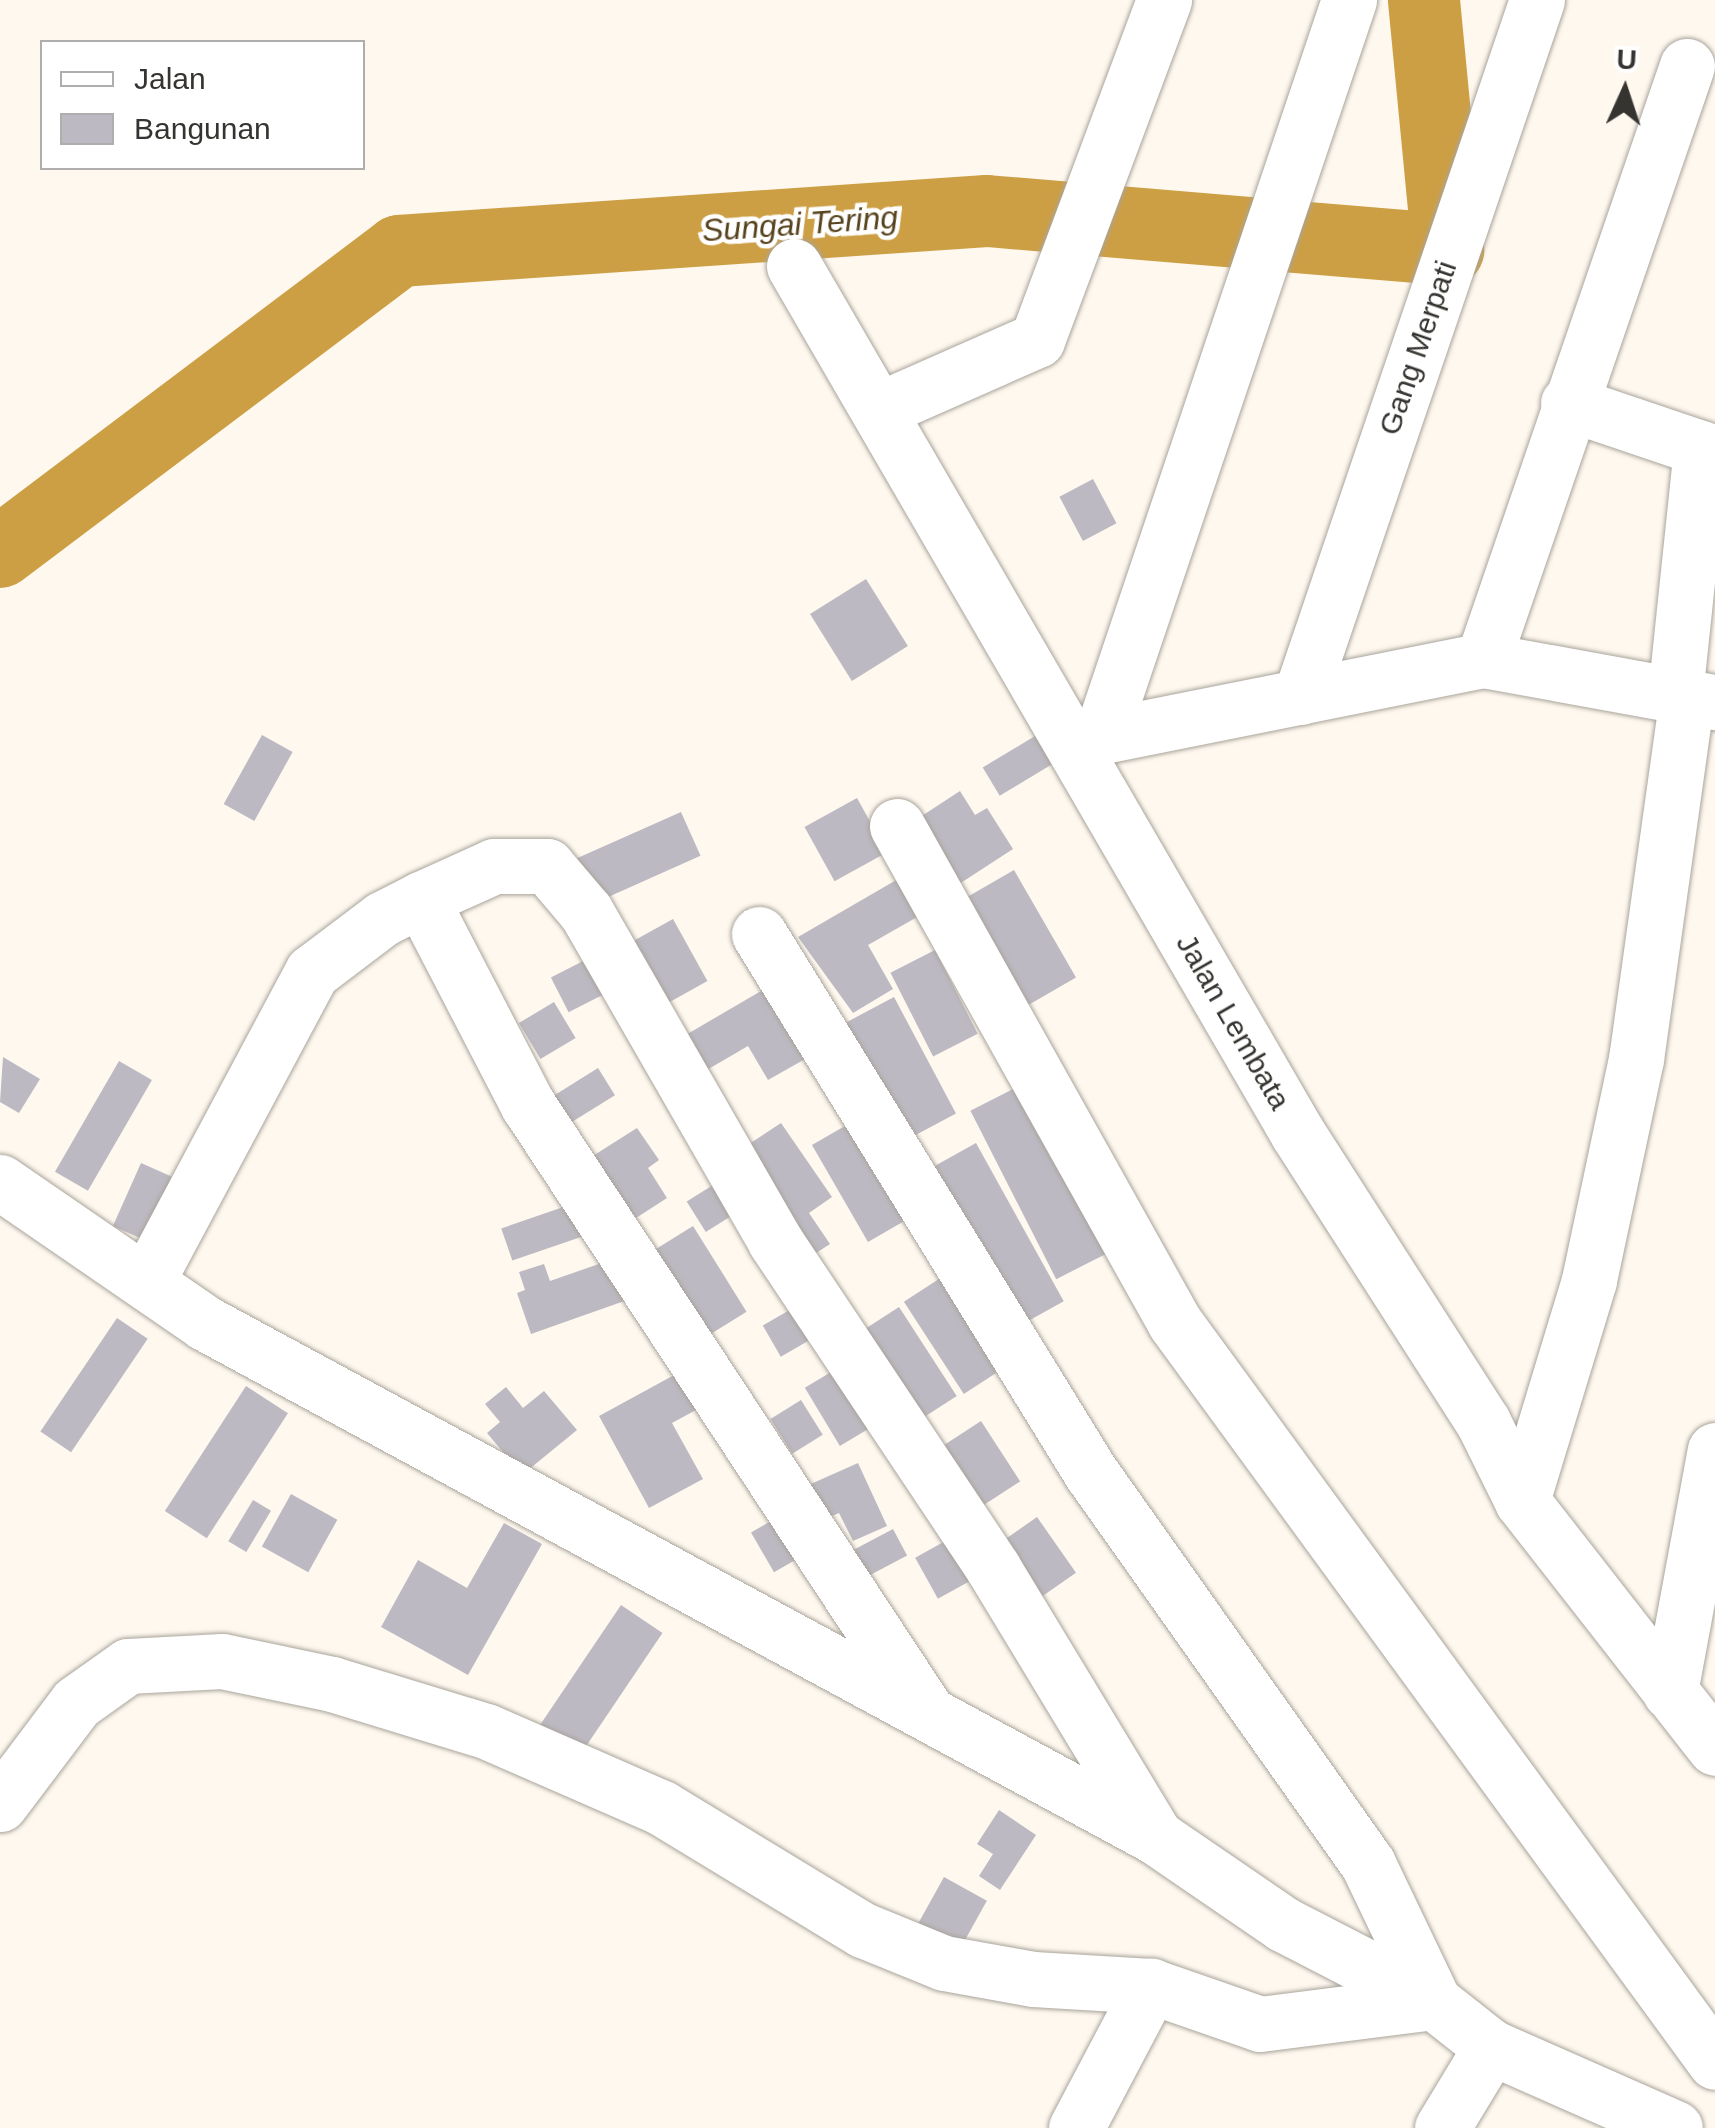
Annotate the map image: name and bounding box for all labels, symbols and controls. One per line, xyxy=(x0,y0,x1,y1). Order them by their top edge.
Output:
legend xyxy=(40,40,365,170)
north arrow xyxy=(1575,40,1675,140)
text: U xyxy=(1616,44,1638,76)
text: Jalan xyxy=(134,62,206,95)
text: Bangunan xyxy=(134,112,271,145)
water label: Sungai Tering xyxy=(701,198,899,250)
street label: Gang Merpati xyxy=(1371,256,1465,440)
street label: Jalan Lembata xyxy=(1168,928,1298,1116)

